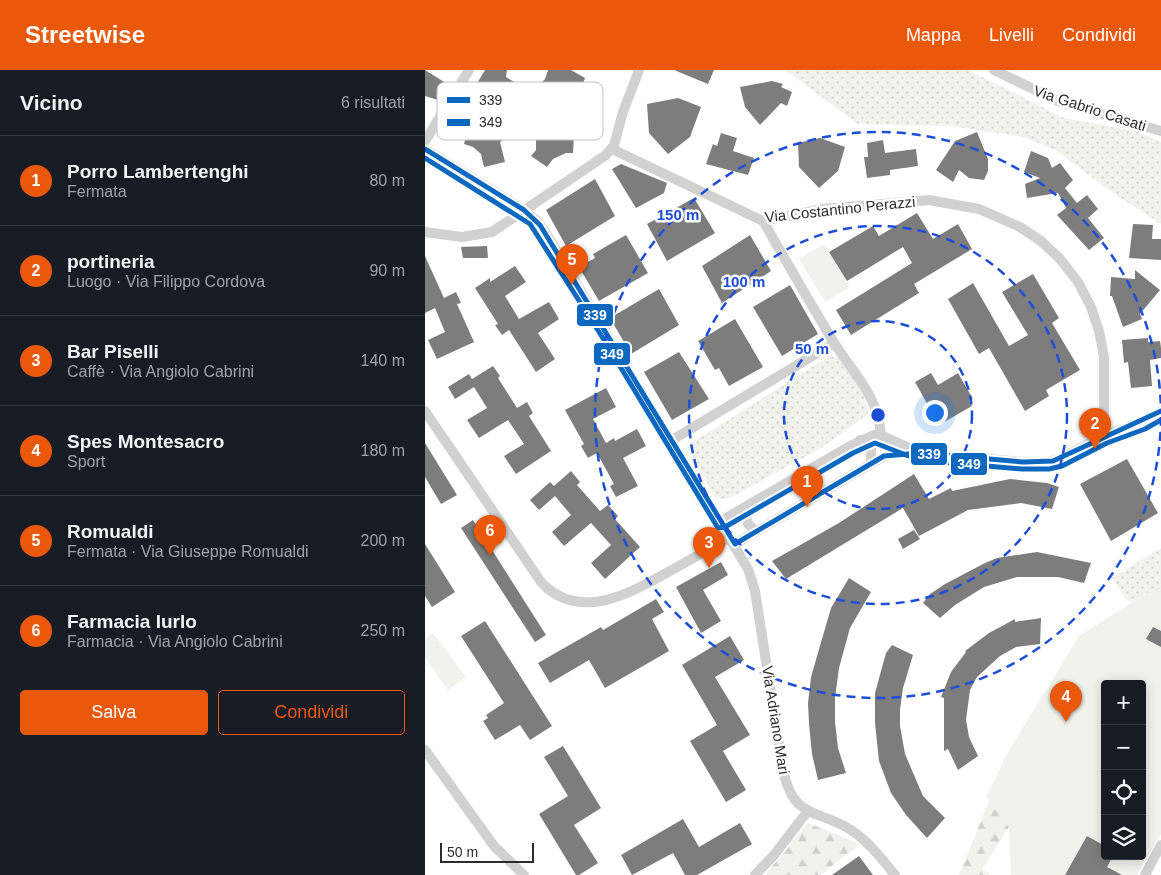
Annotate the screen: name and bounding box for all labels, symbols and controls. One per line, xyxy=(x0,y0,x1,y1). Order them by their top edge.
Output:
text: Streetwise xyxy=(25,21,145,48)
text: Mappa xyxy=(906,25,961,45)
text: Livelli xyxy=(989,25,1034,45)
text: Condividi xyxy=(1062,25,1136,45)
legend xyxy=(437,82,603,140)
street label: Via Gabrio Casati xyxy=(1032,82,1148,134)
text: Vicino xyxy=(20,91,83,114)
text: 339 xyxy=(479,92,503,108)
text: 6 risultati xyxy=(341,94,405,111)
text: 349 xyxy=(479,114,503,130)
text: Porro Lambertenghi xyxy=(67,161,249,182)
text: 1 xyxy=(32,172,40,189)
text: 80 m xyxy=(369,172,405,189)
text: Fermata xyxy=(67,183,127,200)
street label: Via Costantino Perazzi xyxy=(764,193,916,225)
text: 150 m xyxy=(657,206,699,223)
pin: 5 xyxy=(556,244,588,285)
text: portineria xyxy=(67,251,155,272)
text: 2 xyxy=(32,262,40,279)
text: 90 m xyxy=(369,262,405,279)
text: Luogo · Via Filippo Cordova xyxy=(67,273,265,290)
text: 100 m xyxy=(723,273,765,290)
line badge: 339 xyxy=(576,303,614,327)
text: 339 xyxy=(583,307,607,323)
text: 50 m xyxy=(795,340,829,357)
text: Bar Piselli xyxy=(67,341,159,362)
line badge: 349 xyxy=(593,342,631,366)
text: 349 xyxy=(600,346,624,362)
text: 3 xyxy=(32,352,40,369)
text: 140 m xyxy=(361,352,405,369)
text: Caffè · Via Angiolo Cabrini xyxy=(67,363,254,380)
your location xyxy=(922,400,948,426)
centre of rings xyxy=(869,406,887,424)
pin: 2 xyxy=(1079,408,1111,449)
text: Spes Montesacro xyxy=(67,431,224,452)
text: 4 xyxy=(32,442,40,459)
text: 180 m xyxy=(361,442,405,459)
line badge: 339 xyxy=(910,442,948,466)
text: 339 xyxy=(917,446,941,462)
line badge: 349 xyxy=(950,452,988,476)
text: Sport xyxy=(67,453,105,470)
text: 349 xyxy=(957,456,981,472)
pin: 1 xyxy=(791,466,823,507)
pin: 6 xyxy=(474,515,506,556)
text: Romualdi xyxy=(67,521,154,542)
pin: 3 xyxy=(693,527,725,568)
text: 5 xyxy=(32,532,40,549)
text: 200 m xyxy=(361,532,405,549)
text: Fermata · Via Giuseppe Romualdi xyxy=(67,543,309,560)
text: Farmacia Iurlo xyxy=(67,611,197,632)
text: 6 xyxy=(32,622,40,639)
text: 250 m xyxy=(361,622,405,639)
text: Farmacia · Via Angiolo Cabrini xyxy=(67,633,283,650)
street label: Via Adriano Mari xyxy=(759,664,793,776)
map controls xyxy=(1101,680,1146,860)
button: + xyxy=(1101,680,1146,725)
pin: 4 xyxy=(1050,681,1082,722)
button: Salva xyxy=(20,690,208,735)
button: Condividi xyxy=(218,690,405,735)
button: − xyxy=(1101,725,1146,770)
button: locate xyxy=(1101,770,1146,815)
button: layers xyxy=(1101,815,1146,860)
scale bar xyxy=(440,840,534,863)
text: 50 m xyxy=(447,844,478,860)

